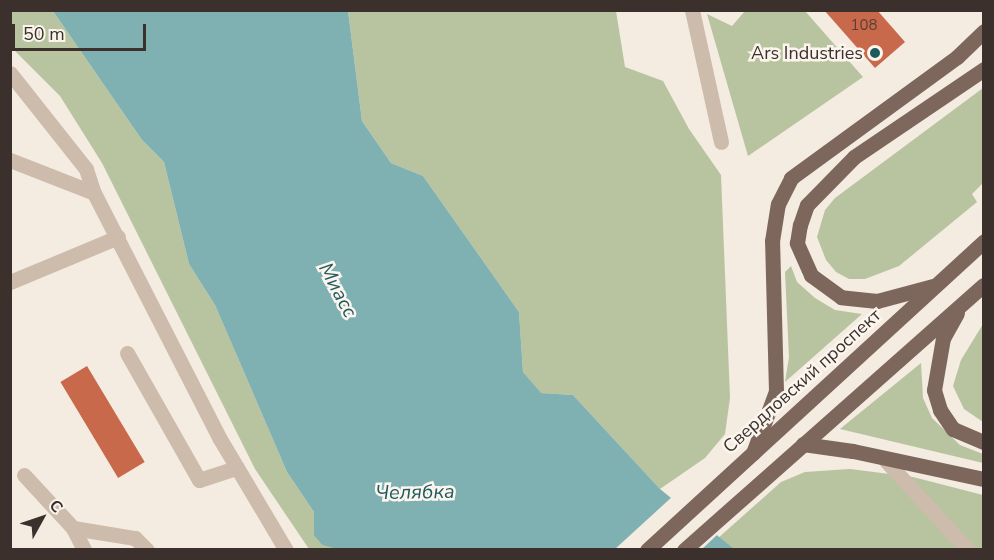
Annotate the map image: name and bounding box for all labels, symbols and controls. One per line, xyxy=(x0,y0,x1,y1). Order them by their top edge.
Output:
scale bar xyxy=(15,12,148,50)
house number: 108 xyxy=(851,17,877,35)
text: 50 m xyxy=(23,22,65,46)
place label: Ars Industries xyxy=(751,42,863,64)
marker: Ars Industries xyxy=(868,46,882,60)
water label: Миасс xyxy=(314,259,362,321)
street label: Свердловский проспект xyxy=(719,305,885,457)
water label: Челябка xyxy=(375,479,455,505)
north arrow xyxy=(12,488,72,548)
text: С xyxy=(44,495,68,518)

